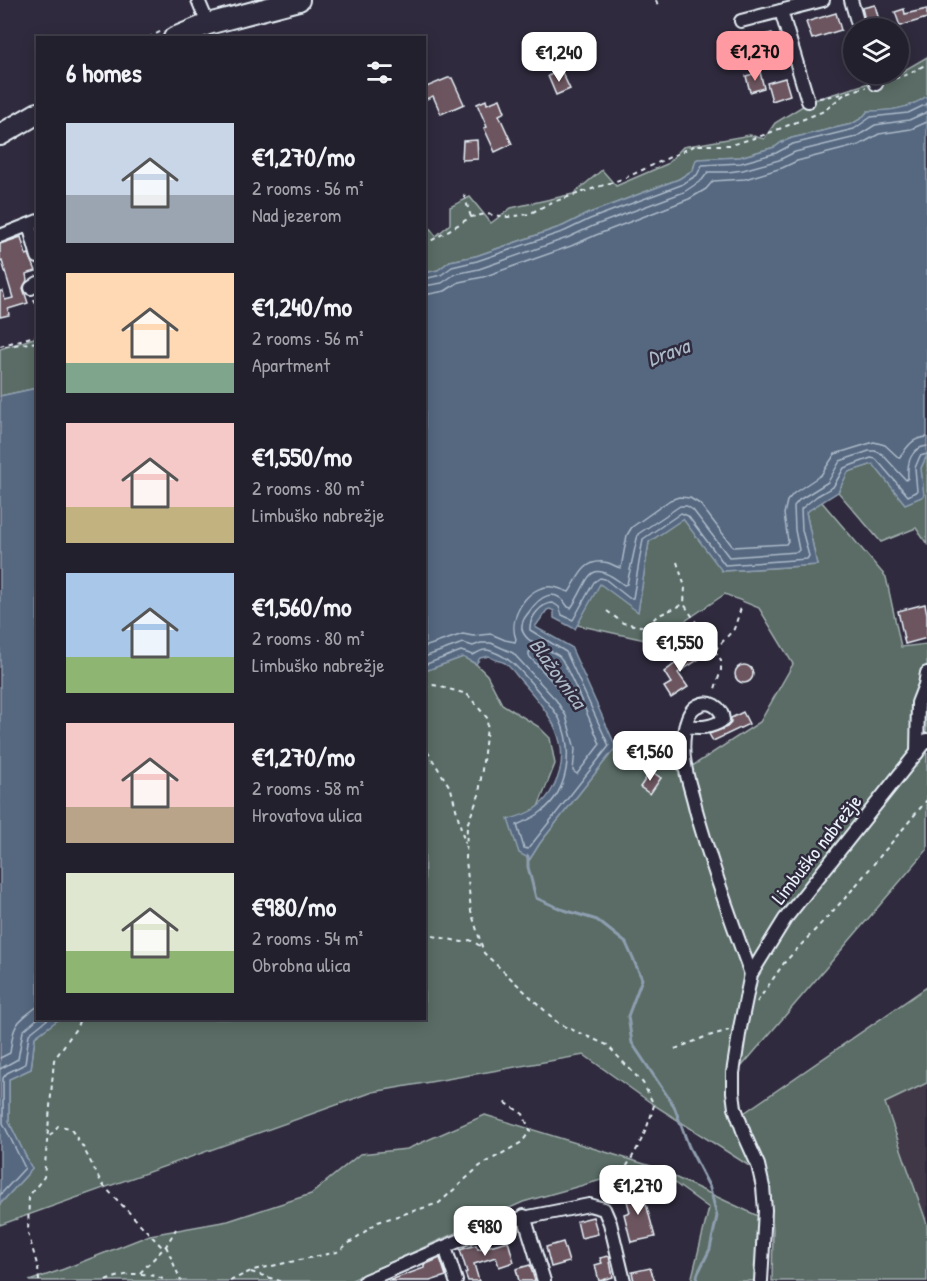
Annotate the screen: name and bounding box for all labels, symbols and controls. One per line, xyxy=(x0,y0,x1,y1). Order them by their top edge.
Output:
map controls xyxy=(843,18,909,84)
button: layers xyxy=(843,18,909,84)
pin: €1,270 xyxy=(706,31,804,82)
pin: €1,240 xyxy=(510,32,608,83)
text: €1,270 xyxy=(730,37,780,64)
text: €1,240 xyxy=(536,38,582,65)
text: 6 homes xyxy=(66,55,142,90)
icon: filters xyxy=(363,56,396,89)
text: €1,270/mo xyxy=(252,139,355,174)
icon: home xyxy=(114,147,186,219)
text: 2 rooms · 56 m² xyxy=(252,174,364,201)
text: Nad jezerom xyxy=(252,201,341,228)
text: €1,240/mo xyxy=(252,289,352,324)
icon: home xyxy=(114,297,186,369)
text: 2 rooms · 56 m² xyxy=(252,324,364,351)
water label: Drava xyxy=(643,330,696,373)
text: Apartment xyxy=(252,351,330,378)
text: €1,550/mo xyxy=(252,439,352,474)
icon: home xyxy=(114,447,186,519)
text: 2 rooms · 80 m² xyxy=(252,474,365,501)
text: Limbuško nabrežje xyxy=(252,501,384,528)
text: €1,560/mo xyxy=(252,589,351,624)
icon: home xyxy=(114,597,186,669)
pin: €1,550 xyxy=(631,622,729,673)
text: 2 rooms · 80 m² xyxy=(252,624,365,651)
text: €1,550 xyxy=(657,628,703,655)
water label: Blažovnica xyxy=(522,632,595,716)
text: Limbuško nabrežje xyxy=(252,651,384,678)
pin: €1,560 xyxy=(601,731,699,782)
text: €1,560 xyxy=(627,737,673,764)
text: €1,270/mo xyxy=(252,739,355,774)
icon: home xyxy=(114,747,186,819)
text: 2 rooms · 58 m² xyxy=(252,774,364,801)
street label: Limbuško nabrežje xyxy=(765,788,867,909)
text: Hrovatova ulica xyxy=(252,801,362,828)
text: €980/mo xyxy=(252,889,336,924)
icon: home xyxy=(114,897,186,969)
text: 2 rooms · 54 m² xyxy=(252,924,363,951)
text: Obrobna ulica xyxy=(252,951,350,978)
pin: €1,270 xyxy=(589,1165,687,1216)
text: €1,270 xyxy=(613,1171,663,1198)
pin: €980 xyxy=(449,1206,521,1257)
text: €980 xyxy=(468,1212,502,1239)

